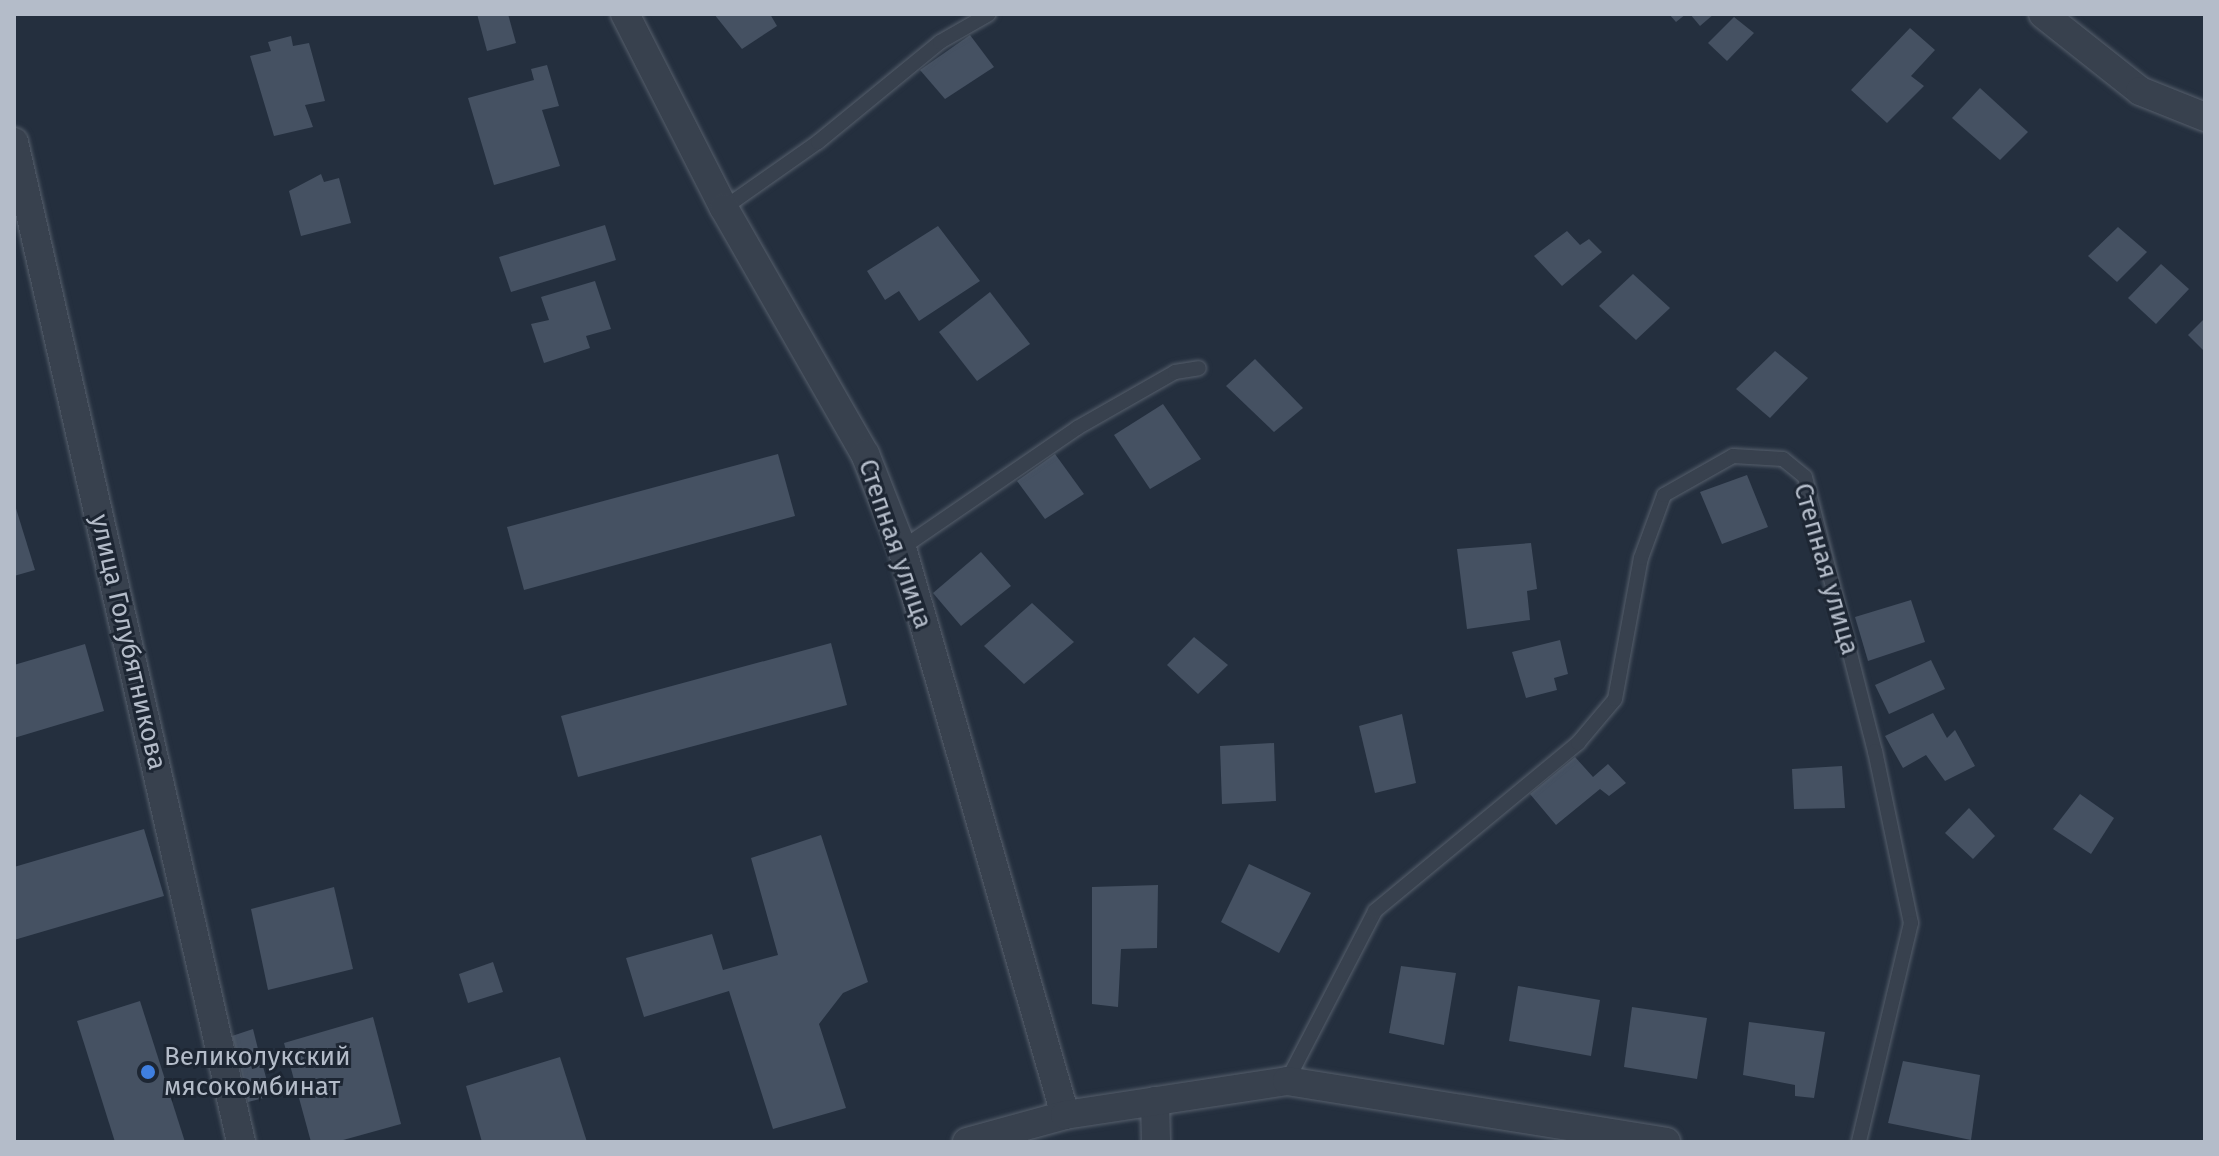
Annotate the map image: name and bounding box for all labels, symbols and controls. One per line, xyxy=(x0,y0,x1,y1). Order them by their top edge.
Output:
street label: Степная улица xyxy=(851,455,939,633)
street label: Степная улица xyxy=(1787,480,1865,658)
street label: улица Голубятникова xyxy=(83,511,173,773)
place label: Великолукский мясокомбинат xyxy=(164,1041,351,1102)
marker: Великолукский мясокомбинат xyxy=(139,1063,157,1081)

